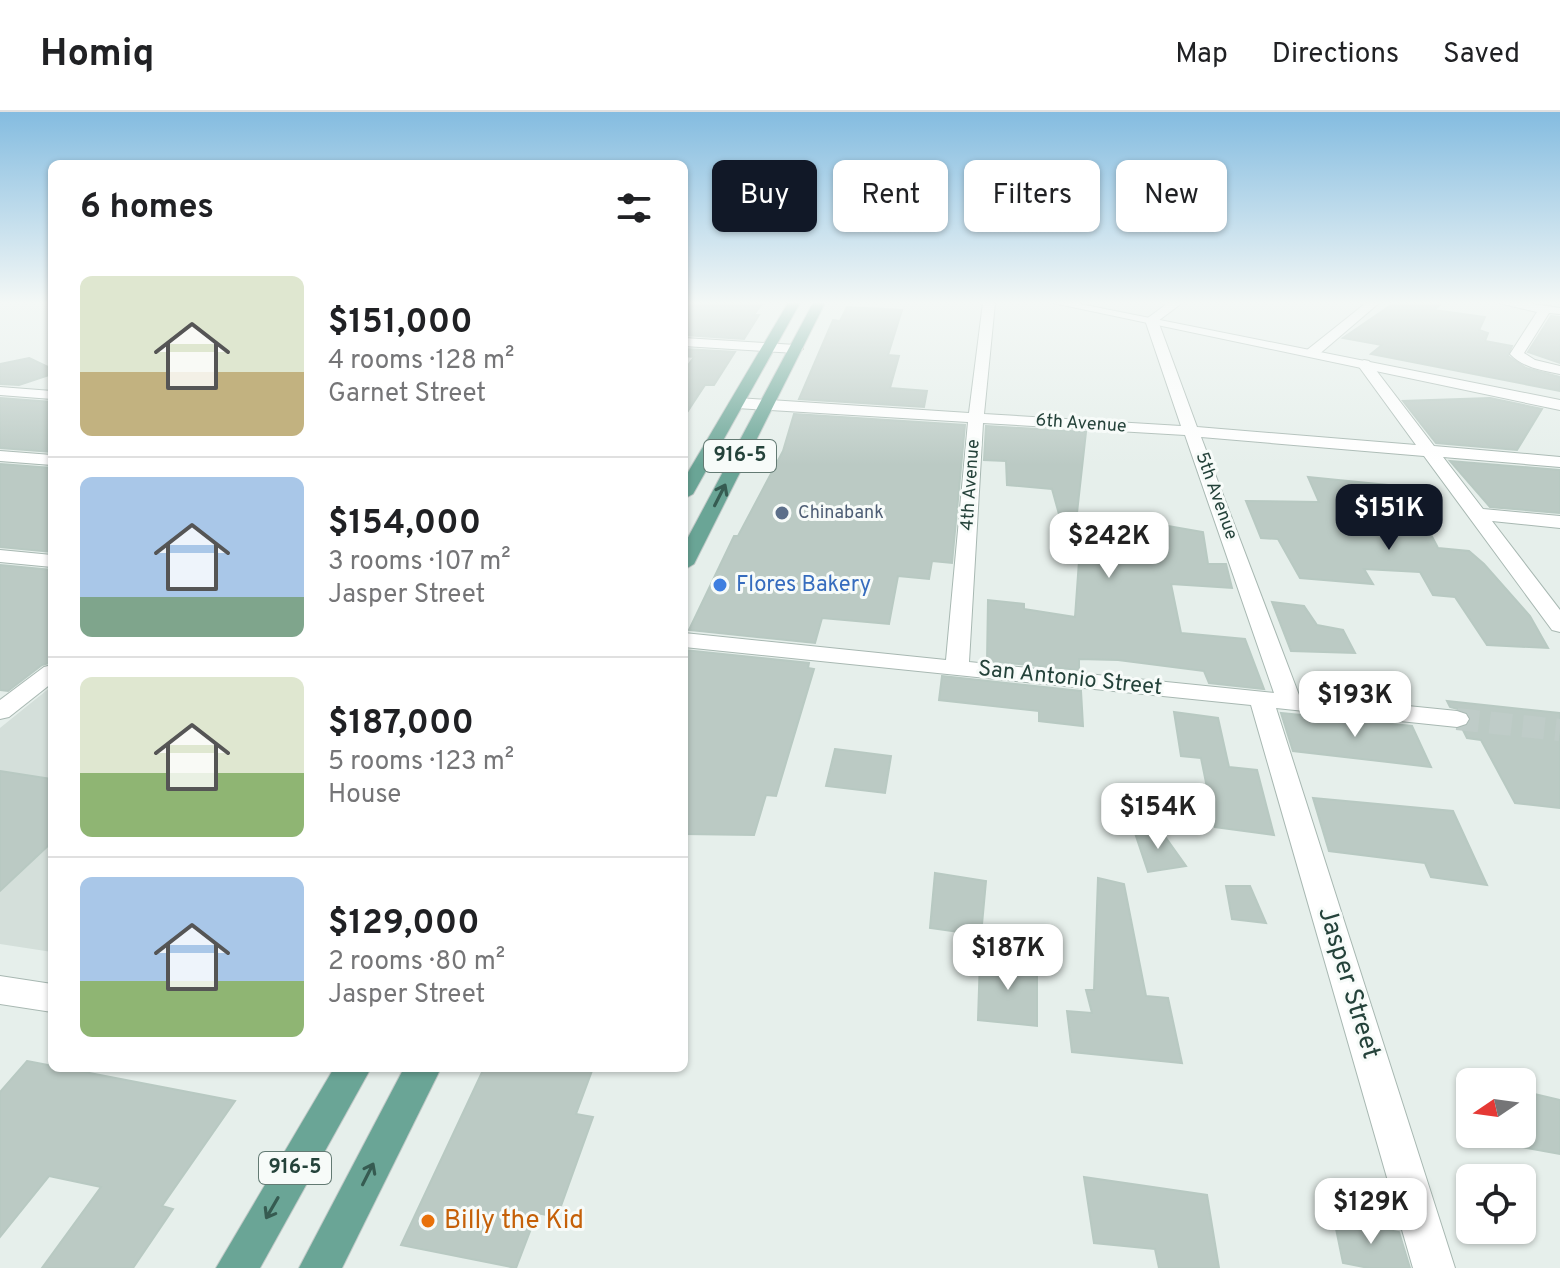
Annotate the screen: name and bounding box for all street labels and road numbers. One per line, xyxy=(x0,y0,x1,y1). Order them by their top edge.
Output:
street label: 6th Avenue xyxy=(1035,409,1127,439)
street label: 4th Avenue xyxy=(956,439,986,531)
road number: 916-5 xyxy=(704,440,776,472)
street label: 5th Avenue xyxy=(1190,449,1242,543)
street label: San Antonio Street xyxy=(977,656,1163,702)
street label: Jasper Street xyxy=(1309,903,1387,1063)
road number: 916-5 xyxy=(259,1152,331,1184)

